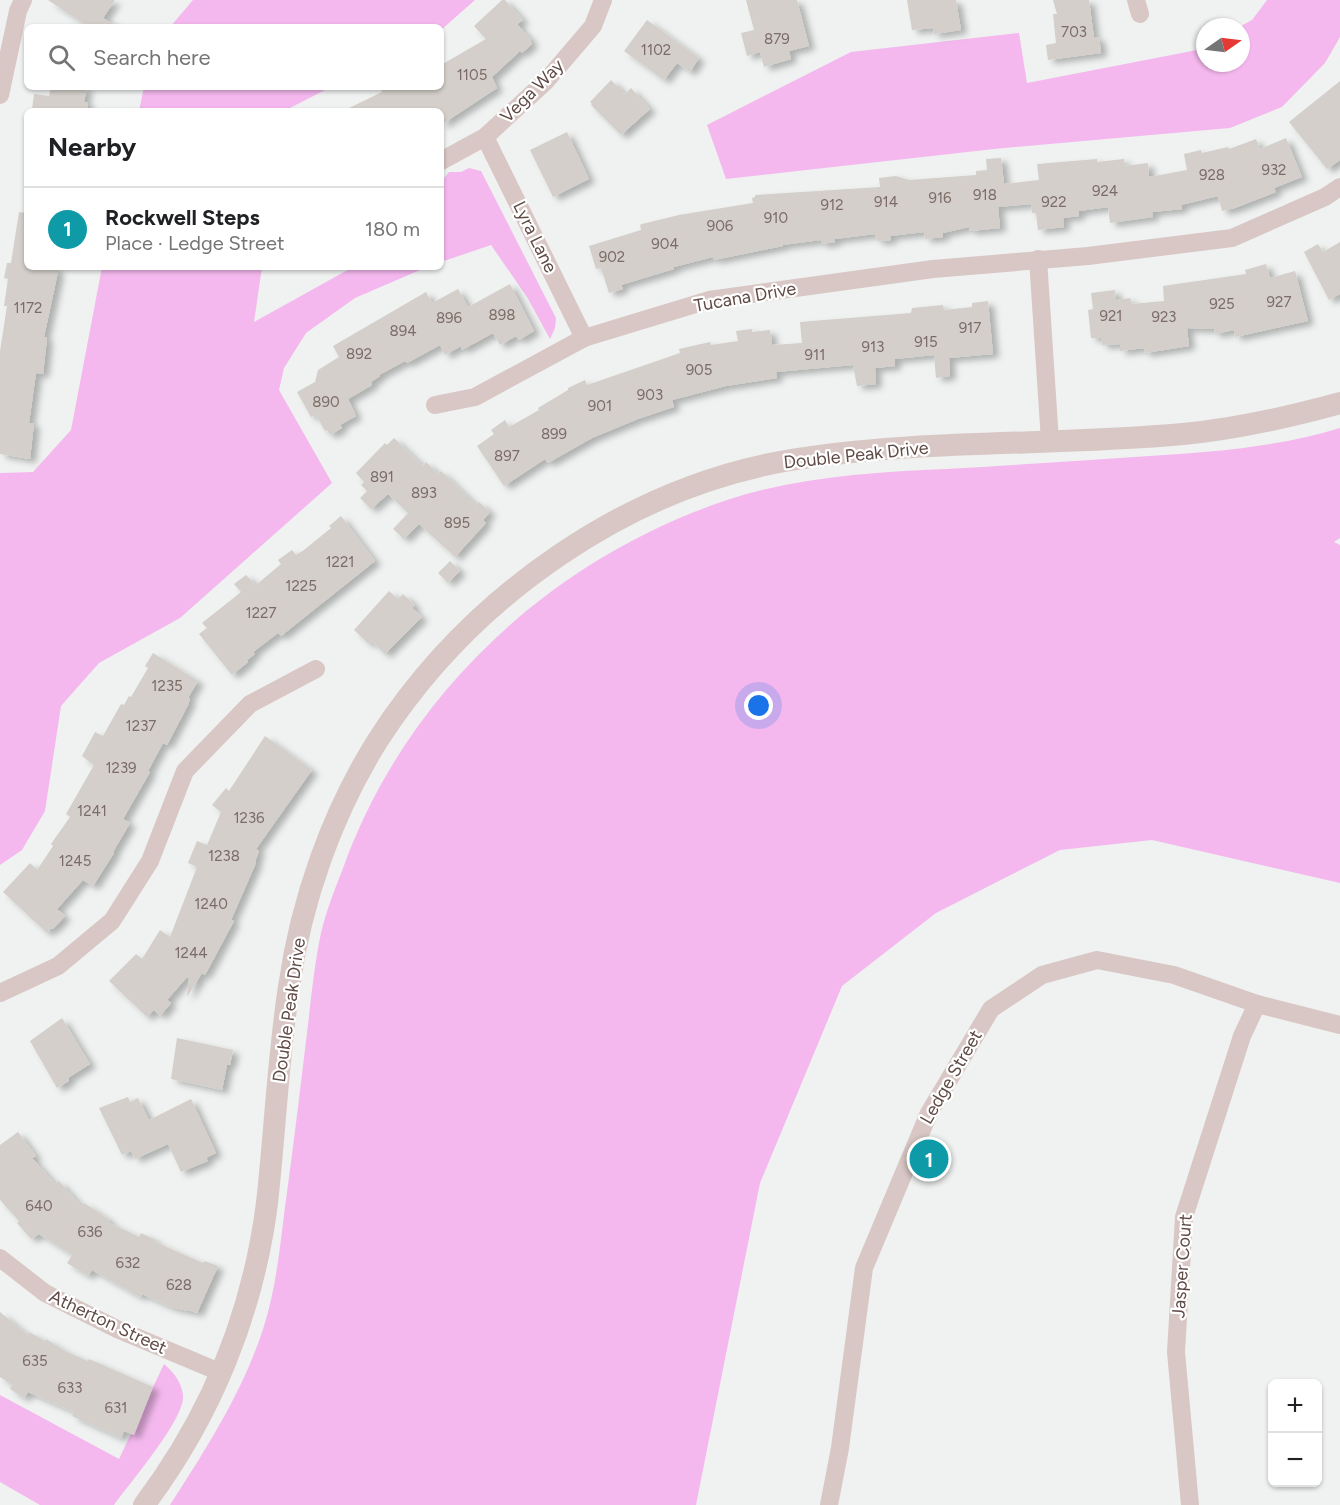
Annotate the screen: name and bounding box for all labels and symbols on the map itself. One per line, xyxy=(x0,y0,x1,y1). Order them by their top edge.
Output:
north arrow xyxy=(1196,18,1250,72)
house number: 703 xyxy=(1061,23,1087,41)
house number: 879 xyxy=(764,30,790,48)
house number: 1102 xyxy=(641,41,671,59)
street label: Vega Way xyxy=(496,54,569,127)
house number: 1105 xyxy=(457,66,487,84)
house number: 932 xyxy=(1261,161,1287,179)
house number: 928 xyxy=(1199,166,1225,184)
house number: 924 xyxy=(1092,182,1118,200)
house number: 918 xyxy=(973,186,997,204)
house number: 916 xyxy=(928,189,952,207)
house number: 914 xyxy=(874,193,898,211)
house number: 922 xyxy=(1041,193,1067,211)
house number: 912 xyxy=(820,196,844,214)
street label: Lyra Lane xyxy=(508,198,562,277)
house number: 910 xyxy=(764,209,788,227)
house number: 906 xyxy=(707,217,734,235)
house number: 904 xyxy=(651,235,679,253)
house number: 902 xyxy=(599,248,625,266)
street label: Tucana Drive xyxy=(692,277,798,317)
house number: 927 xyxy=(1267,293,1291,311)
house number: 925 xyxy=(1209,295,1235,313)
house number: 1172 xyxy=(14,299,42,317)
house number: 898 xyxy=(489,306,515,324)
house number: 921 xyxy=(1099,307,1123,325)
house number: 923 xyxy=(1151,308,1177,326)
house number: 896 xyxy=(436,309,463,327)
house number: 917 xyxy=(959,319,981,337)
house number: 894 xyxy=(389,322,417,340)
house number: 915 xyxy=(914,333,938,351)
house number: 913 xyxy=(862,338,884,356)
house number: 892 xyxy=(346,345,372,363)
house number: 911 xyxy=(805,346,825,364)
house number: 905 xyxy=(686,361,712,379)
house number: 903 xyxy=(637,386,663,404)
house number: 890 xyxy=(312,393,340,411)
house number: 901 xyxy=(588,397,612,415)
house number: 899 xyxy=(541,425,567,443)
street label: Double Peak Drive xyxy=(782,436,930,474)
house number: 897 xyxy=(494,447,520,465)
house number: 891 xyxy=(370,468,394,486)
house number: 893 xyxy=(411,484,437,502)
house number: 895 xyxy=(444,514,470,532)
house number: 1221 xyxy=(325,553,355,571)
house number: 1225 xyxy=(285,577,317,595)
house number: 1227 xyxy=(245,604,277,622)
house number: 1235 xyxy=(151,677,183,695)
your location xyxy=(744,691,773,720)
house number: 1237 xyxy=(126,717,156,735)
house number: 1239 xyxy=(105,759,137,777)
house number: 1241 xyxy=(77,802,107,820)
house number: 1236 xyxy=(233,809,265,827)
house number: 1238 xyxy=(208,847,240,865)
house number: 1245 xyxy=(59,852,91,870)
house number: 1240 xyxy=(194,895,228,913)
street label: Double Peak Drive xyxy=(268,936,310,1084)
house number: 1244 xyxy=(174,944,208,962)
street label: Ledge Street xyxy=(915,1026,987,1128)
pin: 1 xyxy=(910,1136,948,1182)
house number: 640 xyxy=(25,1197,53,1215)
street label: Jasper Court xyxy=(1167,1213,1197,1319)
house number: 636 xyxy=(77,1223,103,1241)
house number: 632 xyxy=(115,1254,141,1272)
house number: 628 xyxy=(166,1276,192,1294)
street label: Atherton Street xyxy=(46,1285,170,1359)
house number: 635 xyxy=(22,1352,48,1370)
house number: 633 xyxy=(58,1379,82,1397)
house number: 631 xyxy=(105,1399,127,1417)

